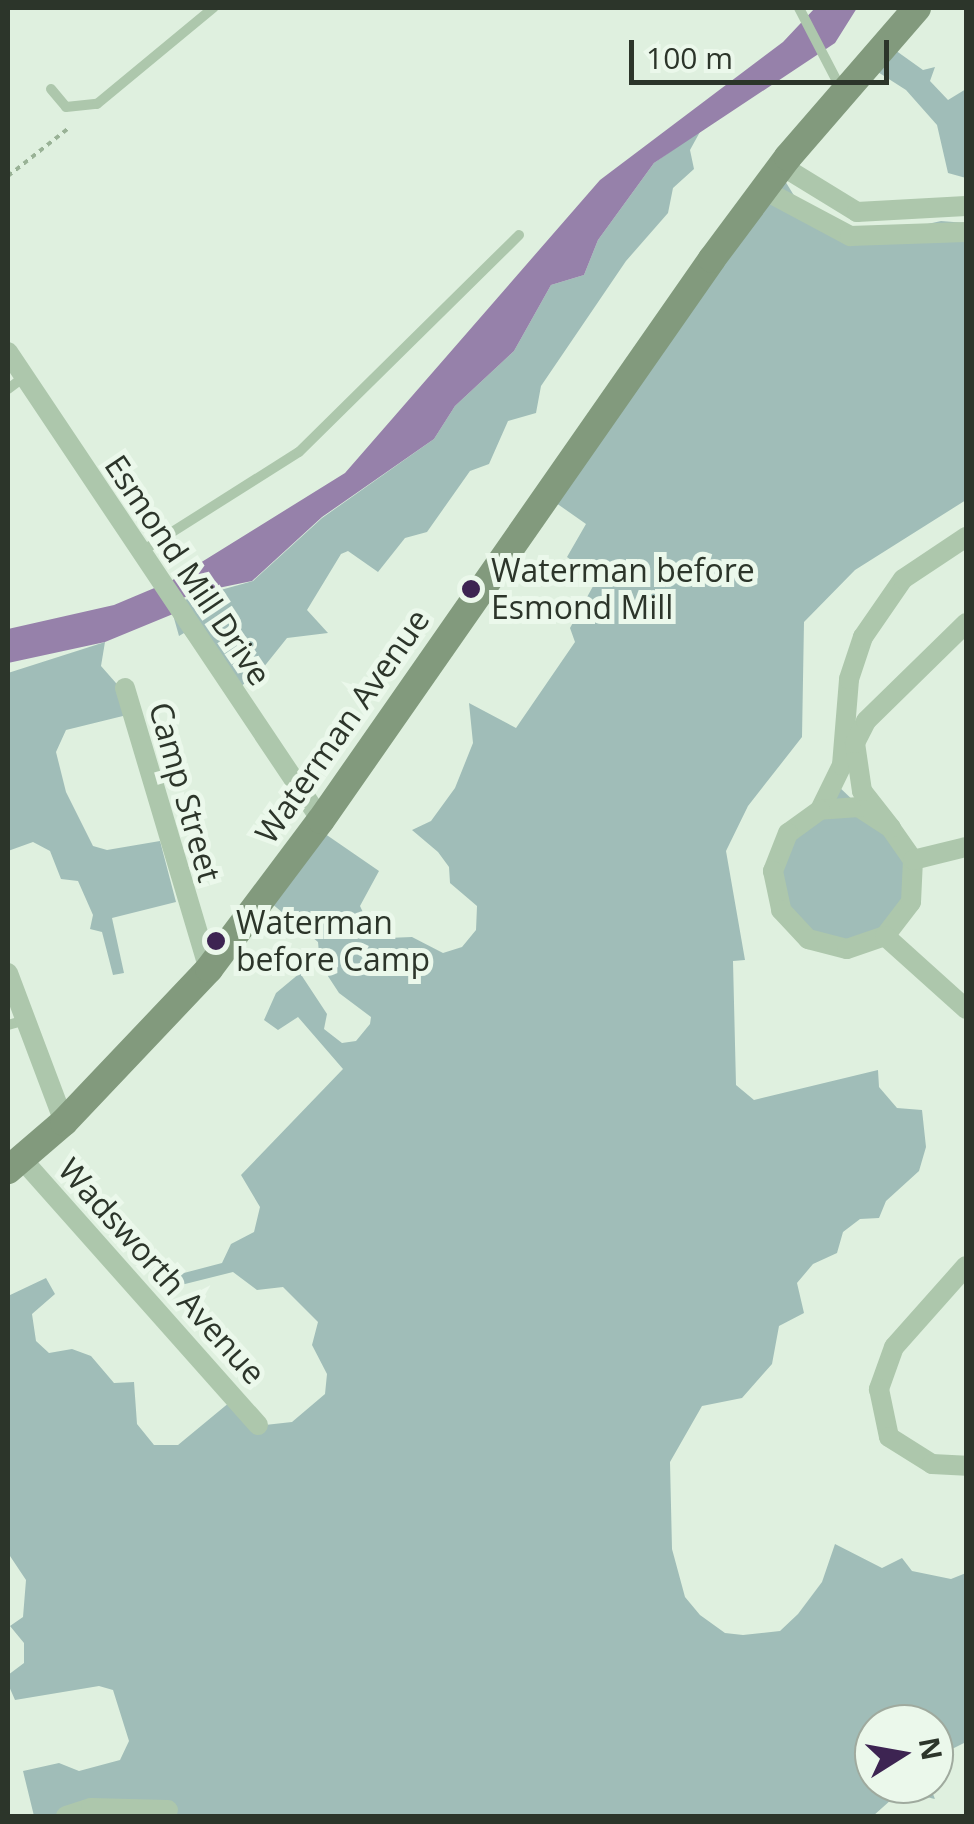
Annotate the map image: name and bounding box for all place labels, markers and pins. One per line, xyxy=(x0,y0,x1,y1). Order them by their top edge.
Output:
place label: Waterman before Esmond Mill xyxy=(491,552,755,627)
marker: Waterman before Esmond Mill xyxy=(460,578,482,600)
place label: Waterman before Camp xyxy=(236,904,430,979)
marker: Waterman before Camp xyxy=(205,930,227,952)

